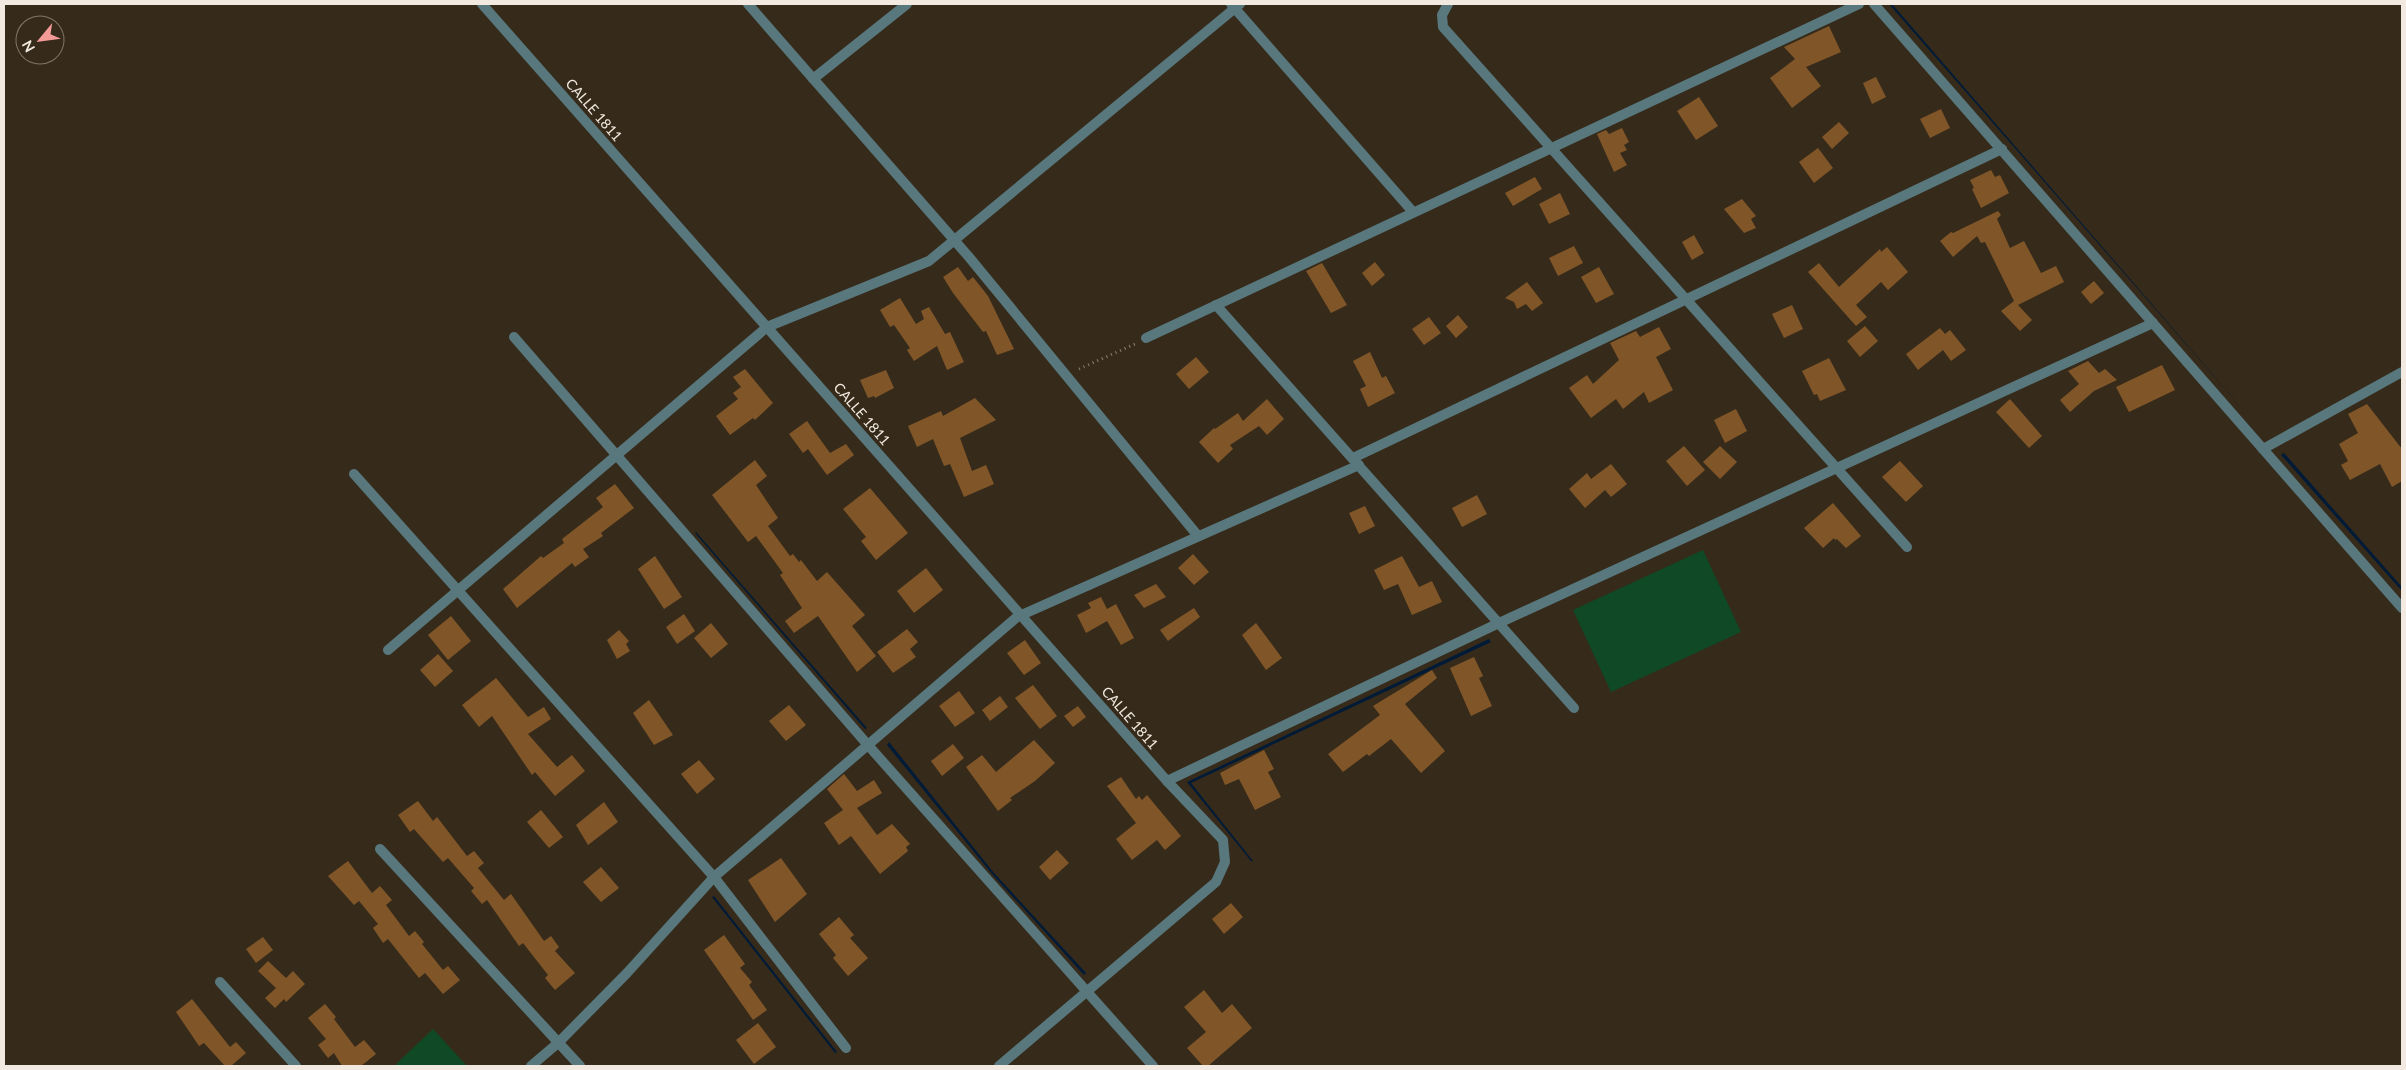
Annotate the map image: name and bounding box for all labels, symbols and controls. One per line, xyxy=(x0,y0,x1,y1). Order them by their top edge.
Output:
north arrow xyxy=(15,15,65,65)
text: N xyxy=(18,38,38,55)
street label: CALLE 1811 xyxy=(563,75,626,144)
street label: CALLE 1811 xyxy=(831,379,894,448)
street label: CALLE 1811 xyxy=(1099,683,1162,752)

